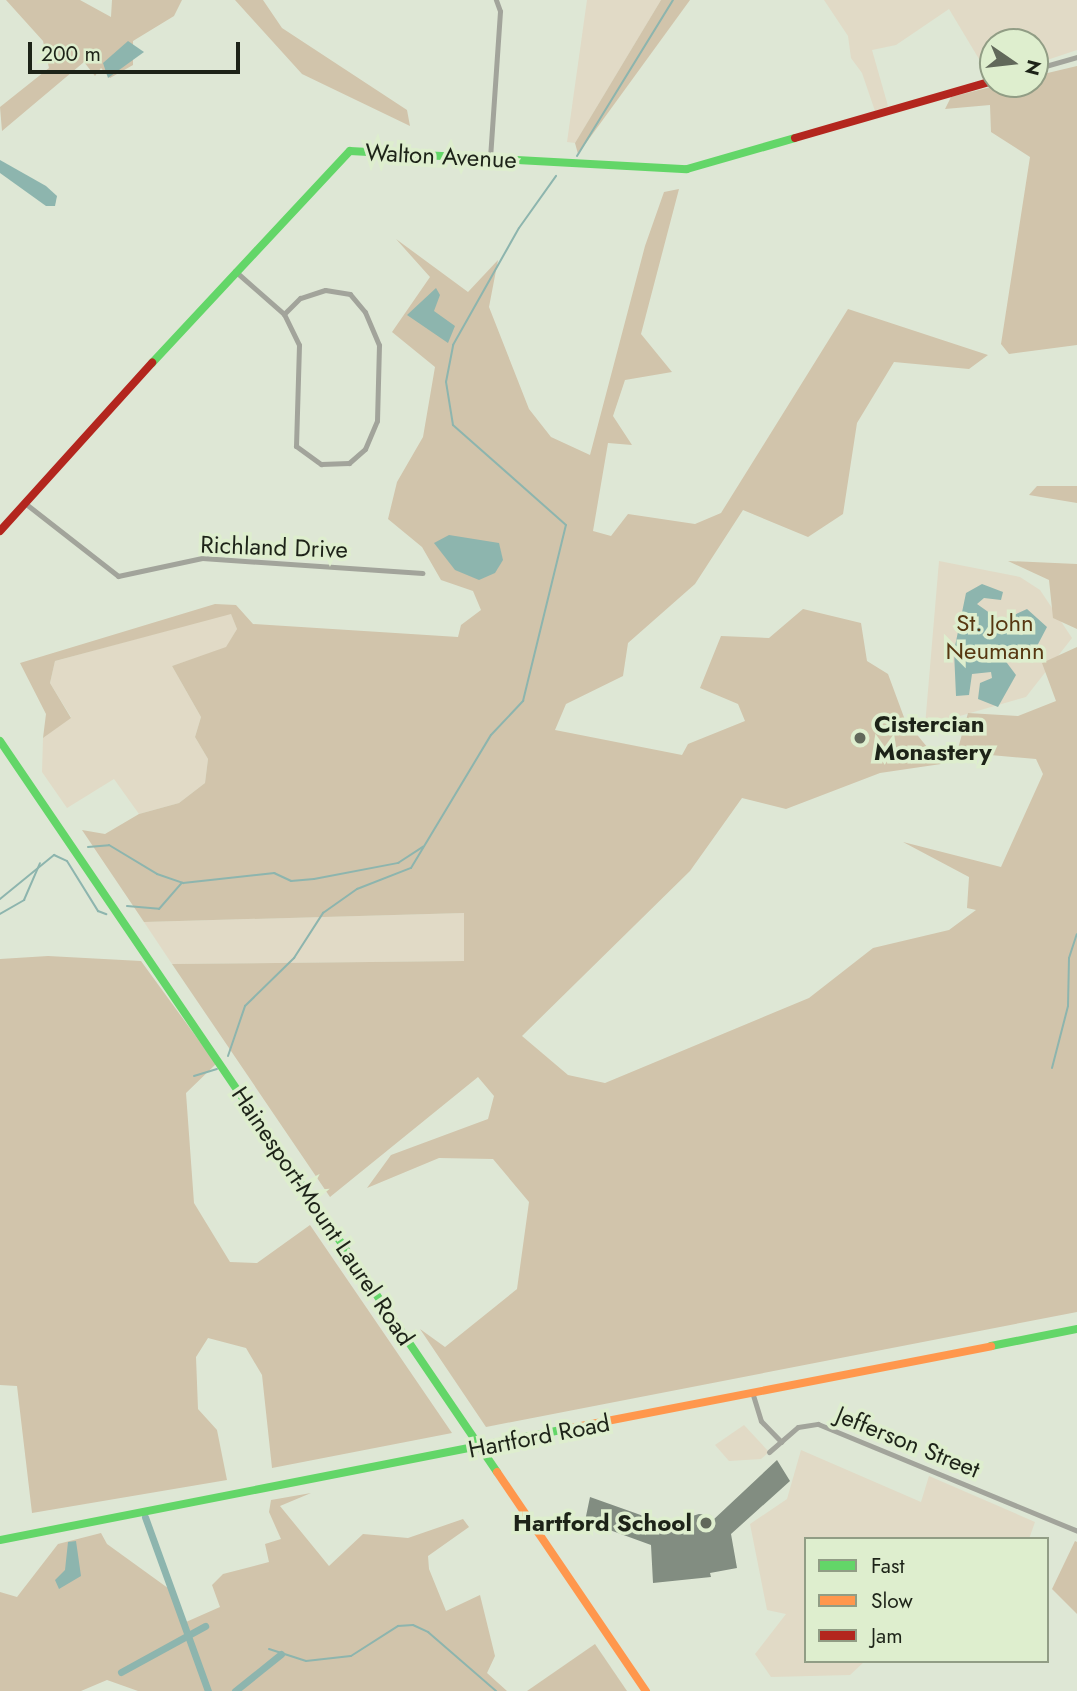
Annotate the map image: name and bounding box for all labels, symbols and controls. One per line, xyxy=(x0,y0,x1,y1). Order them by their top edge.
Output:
scale bar xyxy=(32,28,243,72)
north arrow xyxy=(979,28,1049,98)
text: 200 m xyxy=(41,39,101,69)
text: N xyxy=(1018,57,1048,78)
street label: Walton Avenue xyxy=(364,138,518,174)
street label: Richland Drive xyxy=(200,530,348,564)
park label: St. John Neumann xyxy=(945,609,1045,665)
place label: Cistercian Monastery xyxy=(874,710,992,766)
marker: Cistercian Monastery xyxy=(852,730,868,746)
street label: Hainesport-Mount Laurel Road xyxy=(226,1081,420,1351)
street label: Jefferson Street xyxy=(832,1400,984,1484)
street label: Hartford Road xyxy=(466,1408,612,1464)
place label: Hartford School xyxy=(513,1509,692,1537)
marker: Hartford School xyxy=(698,1515,714,1531)
legend xyxy=(804,1537,1049,1663)
text: Fast xyxy=(871,1551,904,1581)
text: Slow xyxy=(871,1586,913,1616)
text: Jam xyxy=(871,1621,903,1651)

